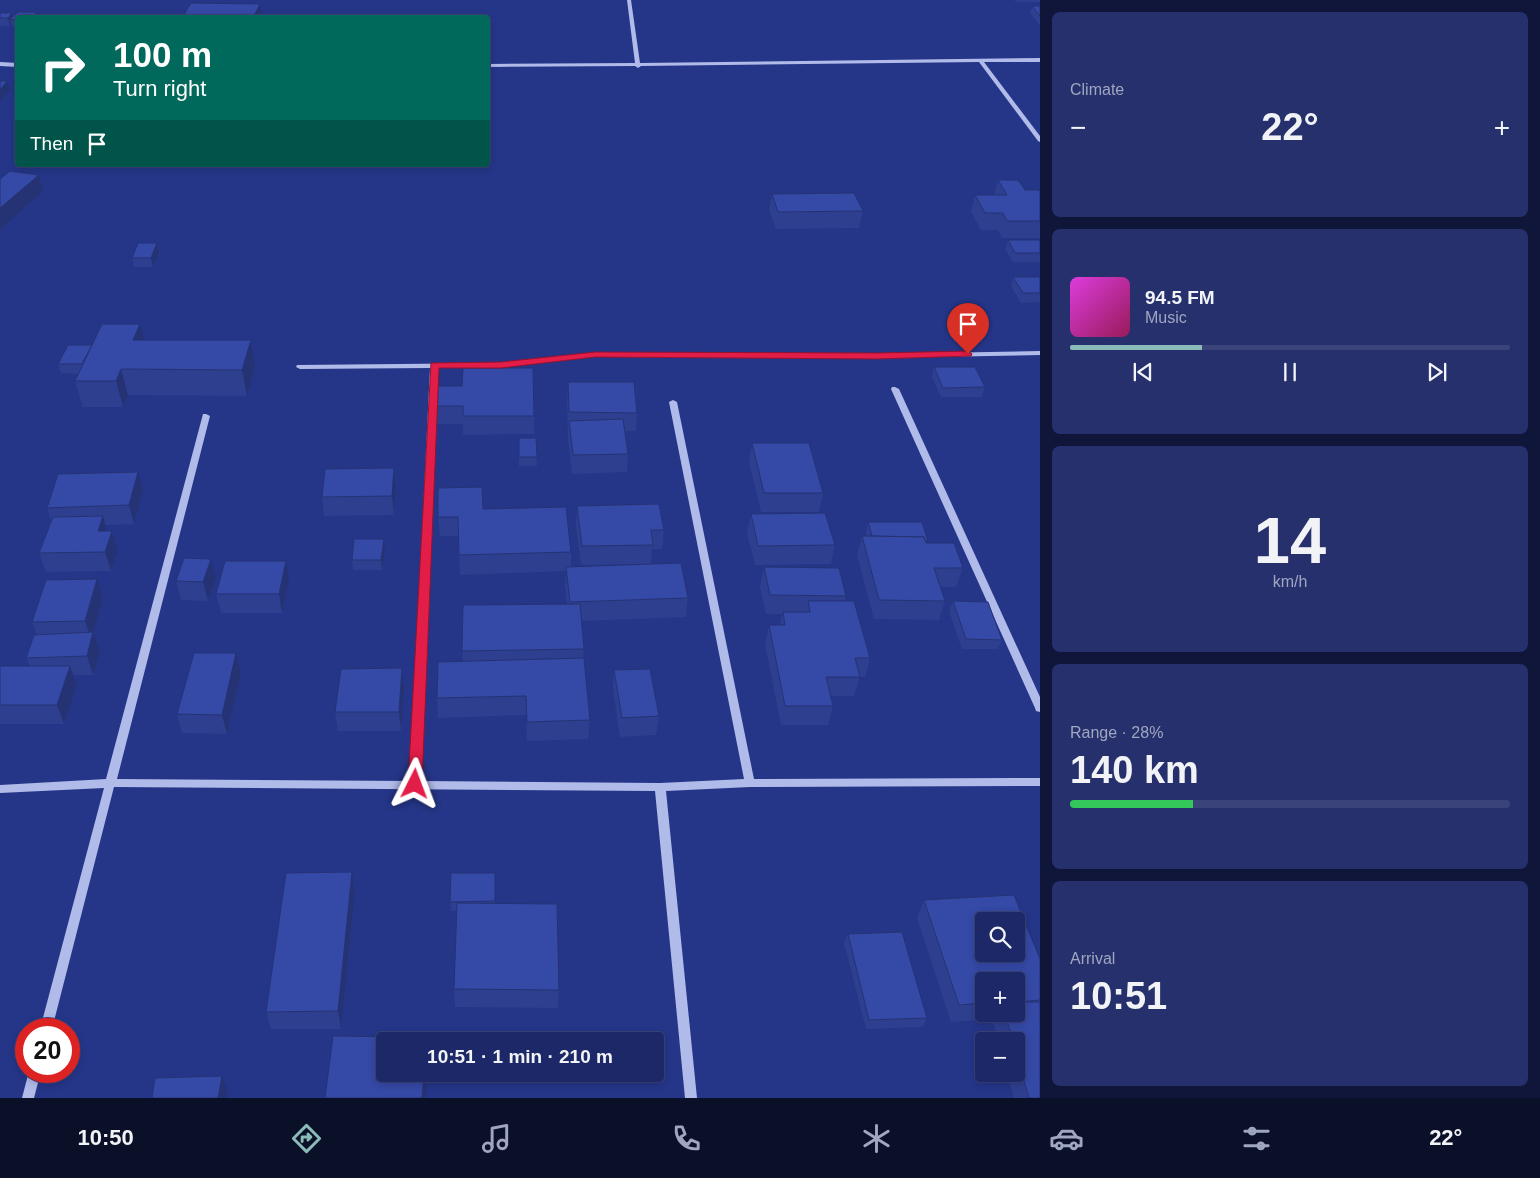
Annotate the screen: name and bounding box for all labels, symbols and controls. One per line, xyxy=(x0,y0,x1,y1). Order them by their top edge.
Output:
icon: right xyxy=(30,35,95,100)
text: 100 m xyxy=(113,35,212,74)
text: Turn right xyxy=(113,76,206,101)
text: Climate xyxy=(1070,81,1124,98)
text: 22° xyxy=(1261,106,1319,148)
text: − xyxy=(1070,112,1086,143)
text: + xyxy=(1494,112,1510,143)
icon: arrive xyxy=(83,130,111,158)
text: Then xyxy=(30,133,73,154)
text: 94.5 FM xyxy=(1145,287,1215,308)
pin xyxy=(947,303,989,354)
text: Music xyxy=(1145,309,1187,326)
icon: arrive xyxy=(954,310,982,338)
icon: previous xyxy=(1129,358,1157,386)
icon: pause xyxy=(1276,358,1304,386)
icon: next xyxy=(1423,358,1451,386)
text: 14 xyxy=(1254,504,1326,577)
text: km/h xyxy=(1273,573,1307,590)
text: Range · 28% xyxy=(1070,724,1163,741)
text: 140 km xyxy=(1070,749,1199,791)
position arrow xyxy=(388,757,440,809)
map controls xyxy=(975,912,1025,1082)
button: search xyxy=(975,912,1025,962)
text: Arrival xyxy=(1070,950,1115,967)
button: + xyxy=(975,972,1025,1022)
text: 10:51 xyxy=(1070,975,1167,1017)
speed limit sign: 20 xyxy=(15,1018,80,1083)
button: − xyxy=(975,1032,1025,1082)
text: 10:51 · 1 min · 210 m xyxy=(427,1046,613,1067)
icon: directions xyxy=(289,1121,324,1156)
icon: music xyxy=(479,1121,514,1156)
icon: phone xyxy=(669,1121,704,1156)
icon: climate xyxy=(859,1121,894,1156)
icon: car xyxy=(1049,1121,1084,1156)
icon: filters xyxy=(1239,1121,1274,1156)
text: 10:50 xyxy=(78,1125,134,1150)
text: 22° xyxy=(1429,1125,1462,1150)

